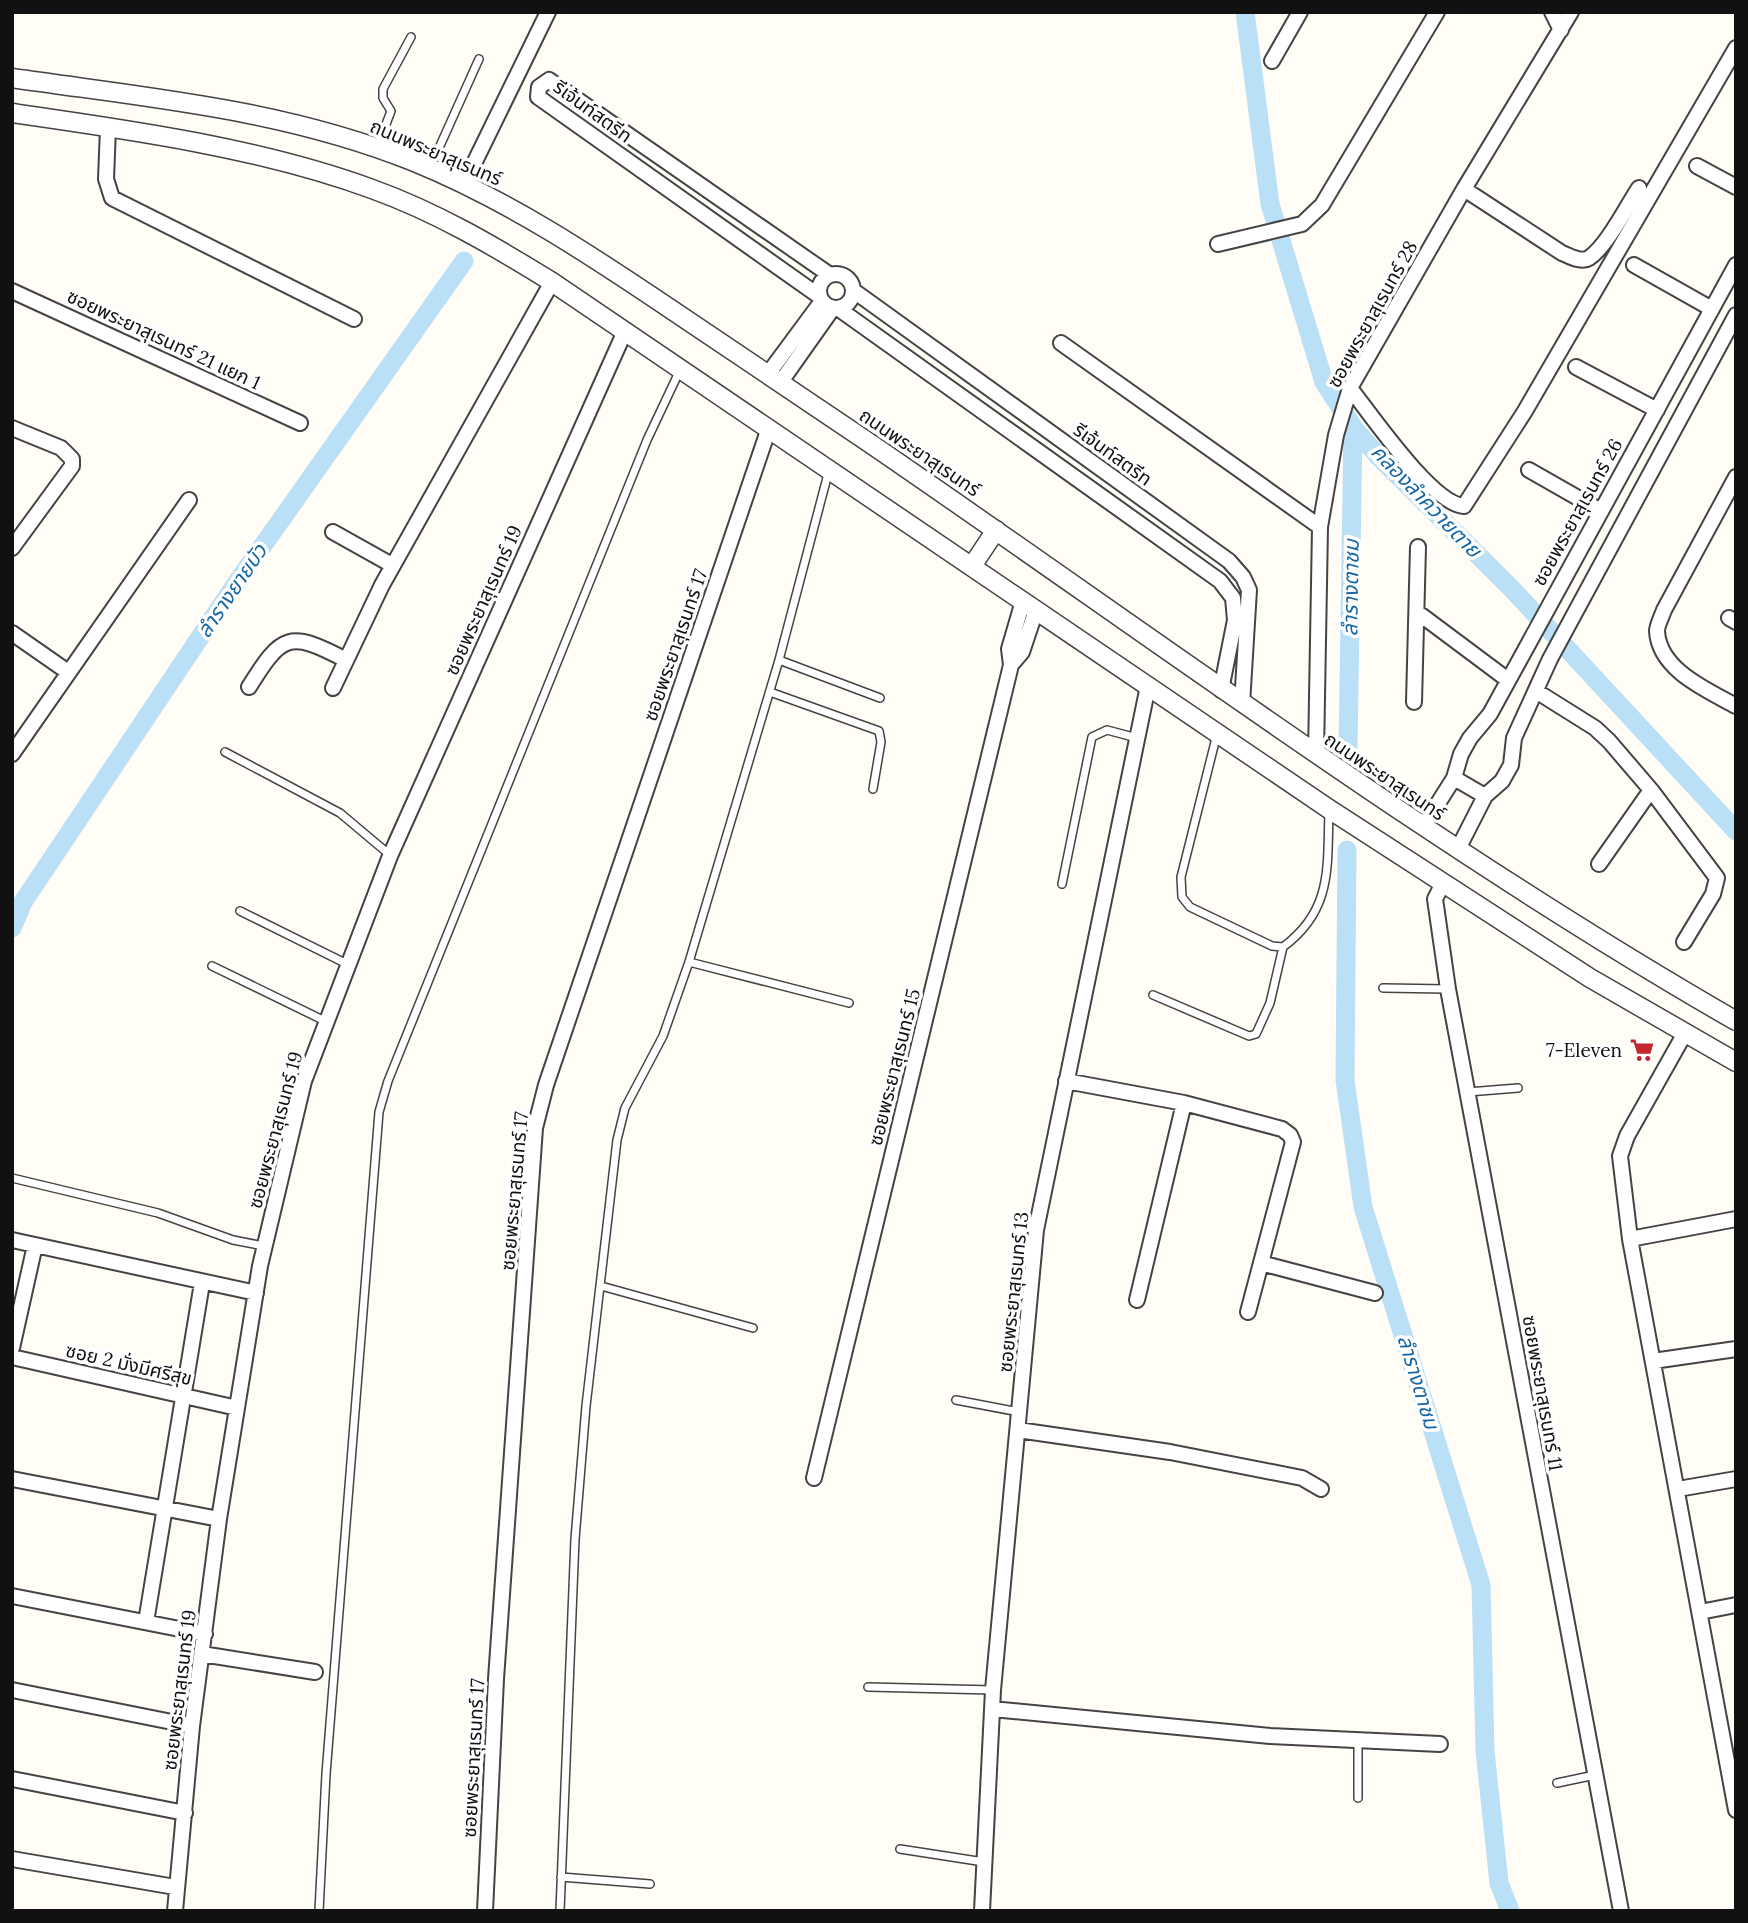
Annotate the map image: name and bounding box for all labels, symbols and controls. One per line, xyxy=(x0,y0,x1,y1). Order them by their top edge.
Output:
street label: รีเจ้นท์สตรีท xyxy=(549,74,637,148)
street label: ถนนพระยาสุเรนทร์ xyxy=(367,113,506,191)
street label: ซอยพระยาสุเรนทร์ 28 xyxy=(1322,236,1422,392)
street label: ซอยพระยาสุเรนทร์ 21 แยก 1 xyxy=(63,284,265,394)
street label: ถนนพระยาสุเรนทร์ xyxy=(855,403,986,502)
street label: รีเจ้นท์สตรีท xyxy=(1069,417,1157,491)
street label: ซอยพระยาสุเรนทร์ 26 xyxy=(1527,434,1627,590)
water label: คลองลำควายตาย xyxy=(1365,438,1488,564)
street label: ซอยพระยาสุเรนทร์ 19 xyxy=(439,521,527,679)
water label: ลำรางตาชม xyxy=(1336,537,1365,637)
water label: ลำรางยายบัว xyxy=(190,538,273,643)
street label: ซอยพระยาสุเรนทร์ 17 xyxy=(638,566,712,724)
street label: ถนนพระยาสุเรนทร์ xyxy=(1320,727,1451,826)
street label: ซอยพระยาสุเรนทร์ 15 xyxy=(863,986,925,1148)
supermarket icon: 7-Eleven xyxy=(1628,1036,1656,1064)
place label: 7-Eleven xyxy=(1546,1038,1622,1062)
street label: ซอยพระยาสุเรนทร์ 19 xyxy=(242,1049,308,1211)
street label: ซอยพระยาสุเรนทร์ 17 xyxy=(495,1110,533,1271)
street label: ซอยพระยาสุเรนทร์ 13 xyxy=(993,1211,1033,1373)
street label: ซอยพระยาสุเรนทร์ 11 xyxy=(1518,1313,1569,1473)
water label: ลำรางตาชม xyxy=(1391,1332,1446,1434)
street label: ซอย 2 มั่งมีศรีสุข xyxy=(63,1338,195,1390)
street label: ซอยพระยาสุเรนทร์ 19 xyxy=(157,1608,201,1772)
street label: ซอยพระยาสุเรนทร์ 17 xyxy=(457,1678,489,1838)

